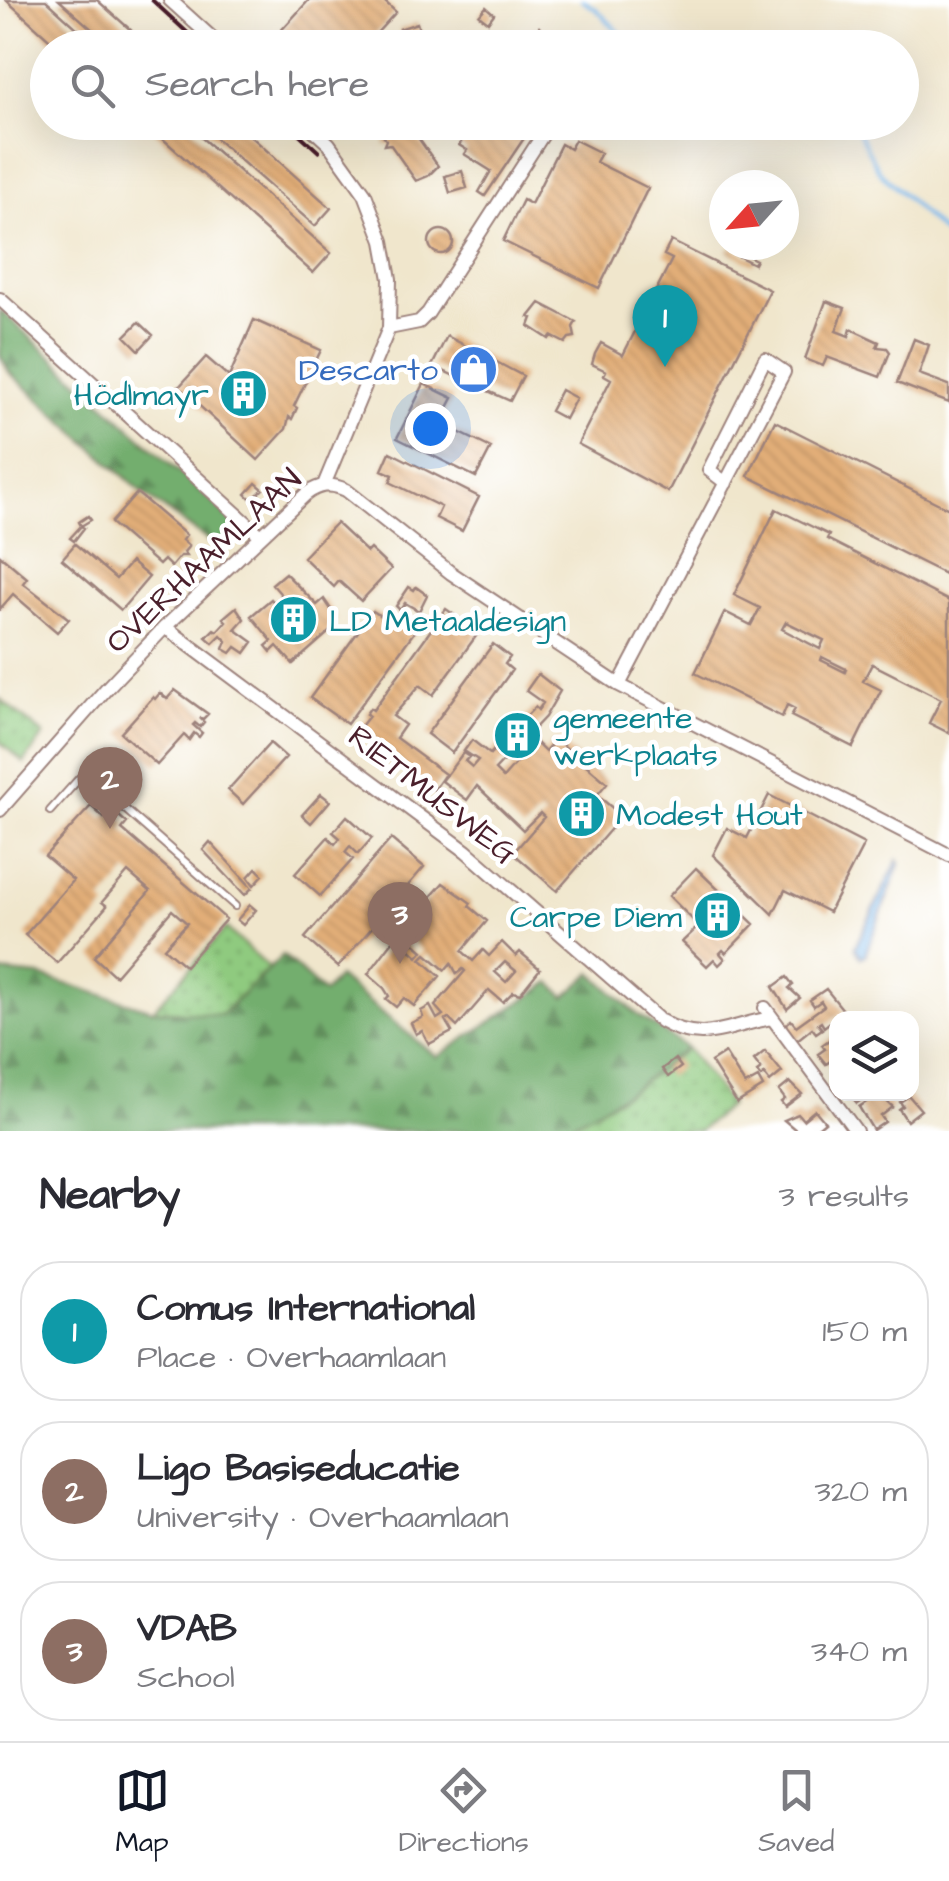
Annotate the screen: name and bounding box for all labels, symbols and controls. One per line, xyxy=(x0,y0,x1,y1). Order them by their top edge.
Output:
search box xyxy=(30,30,919,140)
icon: search xyxy=(65,58,120,113)
text: Search here xyxy=(145,59,369,111)
north arrow xyxy=(709,170,799,260)
pin: 1 xyxy=(632,284,698,367)
shop icon: Descarto xyxy=(447,343,499,395)
place label: Descarto xyxy=(299,348,438,393)
building icon: Hödlmayr xyxy=(218,368,270,420)
place label: Hödlmayr xyxy=(74,373,209,418)
your location xyxy=(405,403,456,454)
street label: OVERHAAMLAAN xyxy=(96,458,312,664)
building icon: LD Metaaldesign xyxy=(268,594,320,646)
place label: LD Metaaldesign xyxy=(329,599,566,644)
place label: gemeente werkplaats xyxy=(553,696,718,778)
building icon: gemeente werkplaats xyxy=(492,709,544,761)
street label: RIETMUSWEG xyxy=(338,715,526,875)
pin: 2 xyxy=(78,746,142,829)
building icon: Modest Hout xyxy=(555,788,607,840)
place label: Modest Hout xyxy=(616,793,803,838)
pin: 3 xyxy=(368,882,432,964)
building icon: Carpe Diem xyxy=(691,890,743,942)
place label: Carpe Diem xyxy=(510,895,682,940)
map controls xyxy=(829,1011,919,1101)
button: layers xyxy=(829,1011,919,1101)
text: Nearby xyxy=(40,1167,180,1225)
text: 3 results xyxy=(779,1174,909,1219)
text: Comus International xyxy=(137,1283,475,1335)
text: 1 xyxy=(72,1309,77,1354)
text: 150 m xyxy=(822,1309,907,1354)
text: Place · Overhaamlaan xyxy=(137,1335,446,1380)
text: Ligo Basiseducatie xyxy=(137,1443,460,1495)
text: 2 xyxy=(65,1469,84,1514)
text: 320 m xyxy=(815,1469,907,1514)
text: University · Overhaamlaan xyxy=(137,1495,509,1540)
text: VDAB xyxy=(137,1603,237,1655)
text: 3 xyxy=(66,1629,83,1674)
text: 340 m xyxy=(811,1629,907,1674)
text: School xyxy=(137,1655,235,1700)
tab: Map xyxy=(115,1763,170,1862)
tab: Directions xyxy=(399,1763,529,1862)
tab: Saved xyxy=(758,1763,834,1862)

